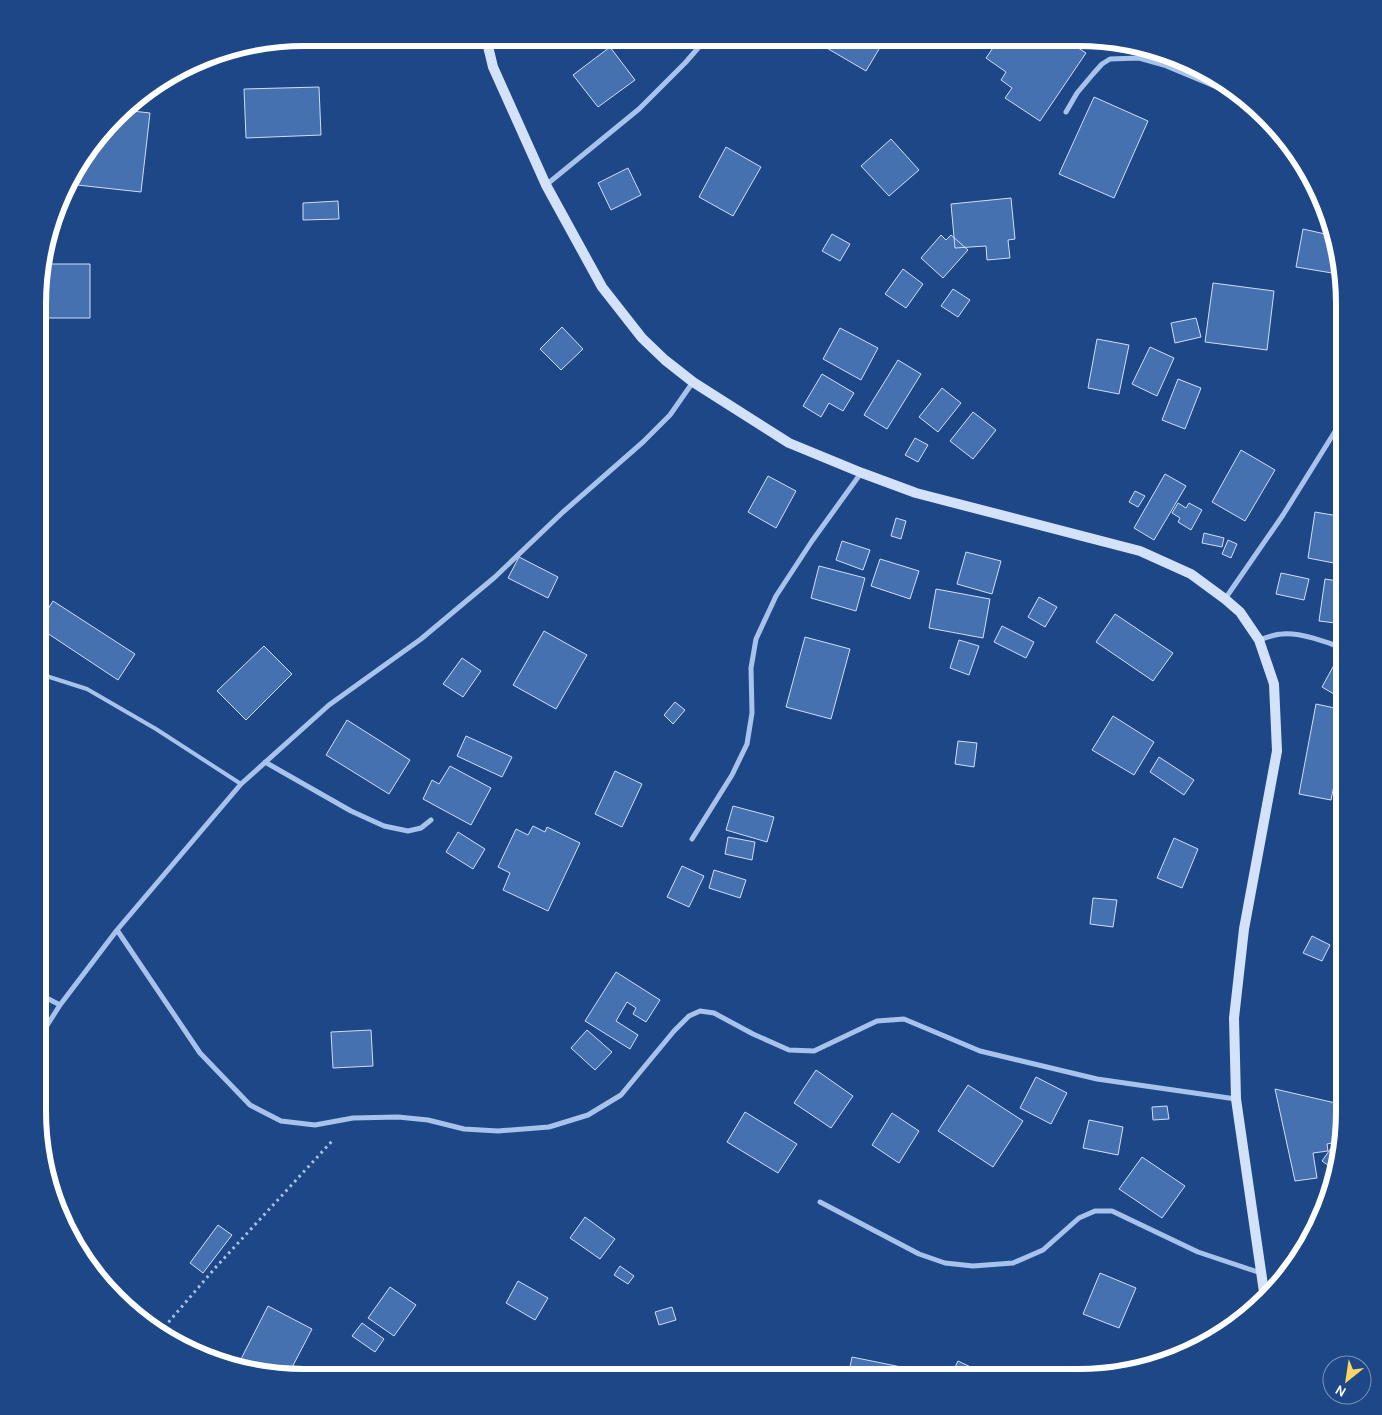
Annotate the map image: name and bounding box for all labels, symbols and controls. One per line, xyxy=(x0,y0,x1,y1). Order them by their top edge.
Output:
north arrow xyxy=(1322,1355,1372,1405)
text: N xyxy=(1332,1381,1349,1401)

